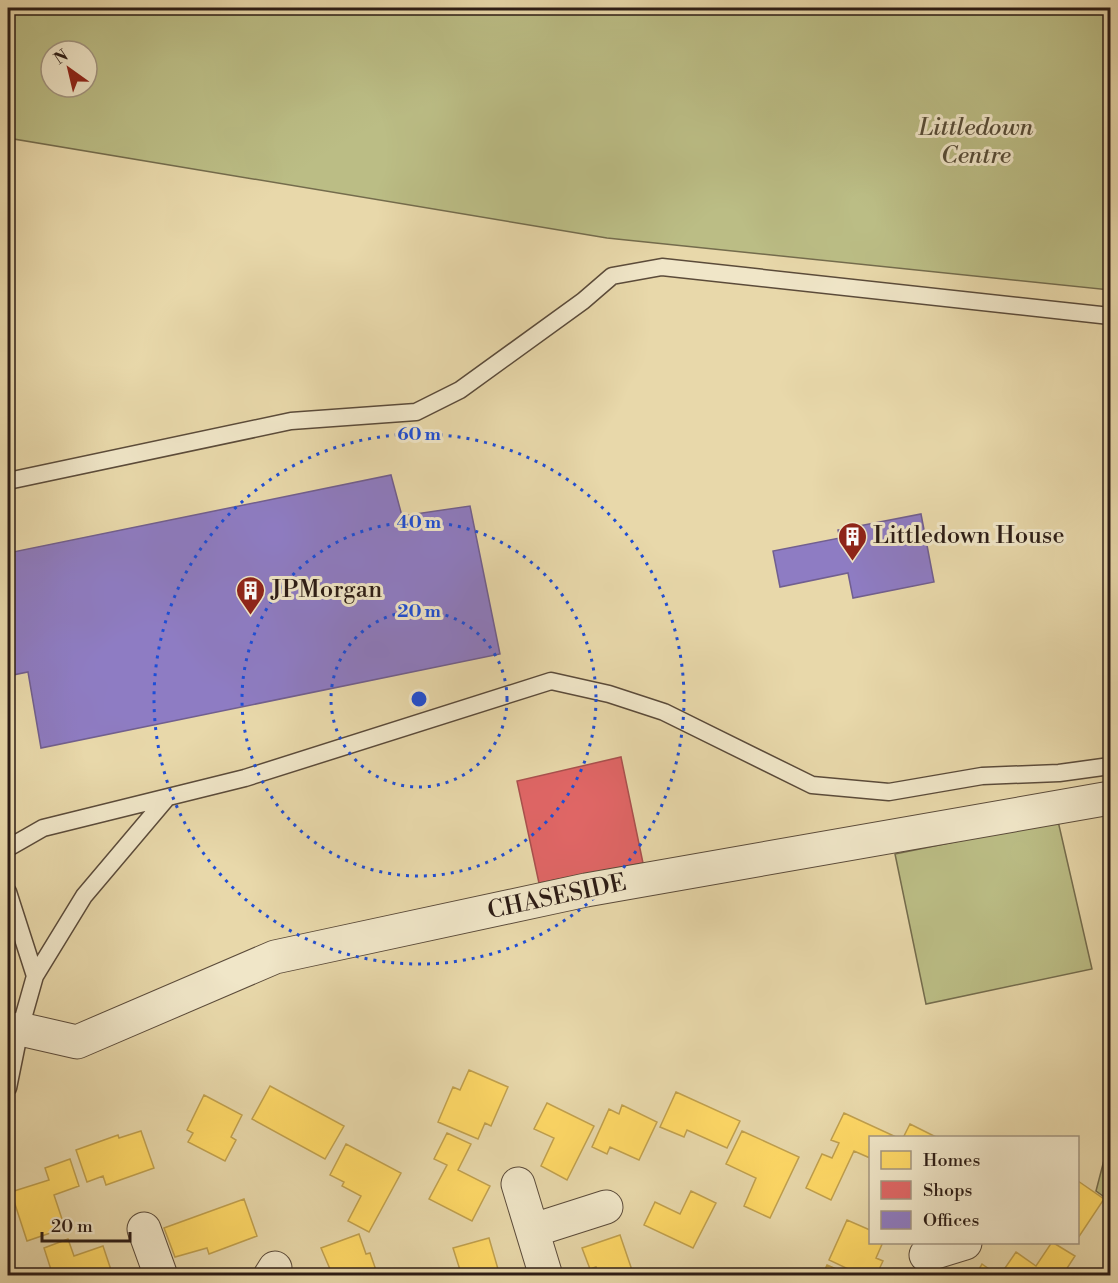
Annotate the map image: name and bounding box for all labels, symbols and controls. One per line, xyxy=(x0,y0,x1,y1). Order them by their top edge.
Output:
north arrow xyxy=(39,39,99,99)
text: N xyxy=(50,45,72,69)
park label: Littledown Centre xyxy=(918,113,1034,171)
text: 60 m xyxy=(397,423,441,446)
text: 40 m xyxy=(397,511,442,534)
building icon: Littledown House xyxy=(836,520,868,562)
place label: Littledown House xyxy=(873,521,1065,551)
building icon: JPMorgan xyxy=(234,574,266,616)
place label: JPMorgan xyxy=(270,575,382,605)
text: 20 m xyxy=(397,600,441,623)
centre of rings xyxy=(409,689,429,709)
street label: CHASESIDE xyxy=(485,868,629,926)
legend xyxy=(869,1136,1079,1244)
text: Homes xyxy=(923,1149,980,1172)
text: Shops xyxy=(923,1179,973,1202)
scale bar xyxy=(42,1205,130,1243)
text: Offices xyxy=(923,1209,979,1232)
text: 20 m xyxy=(51,1215,93,1238)

